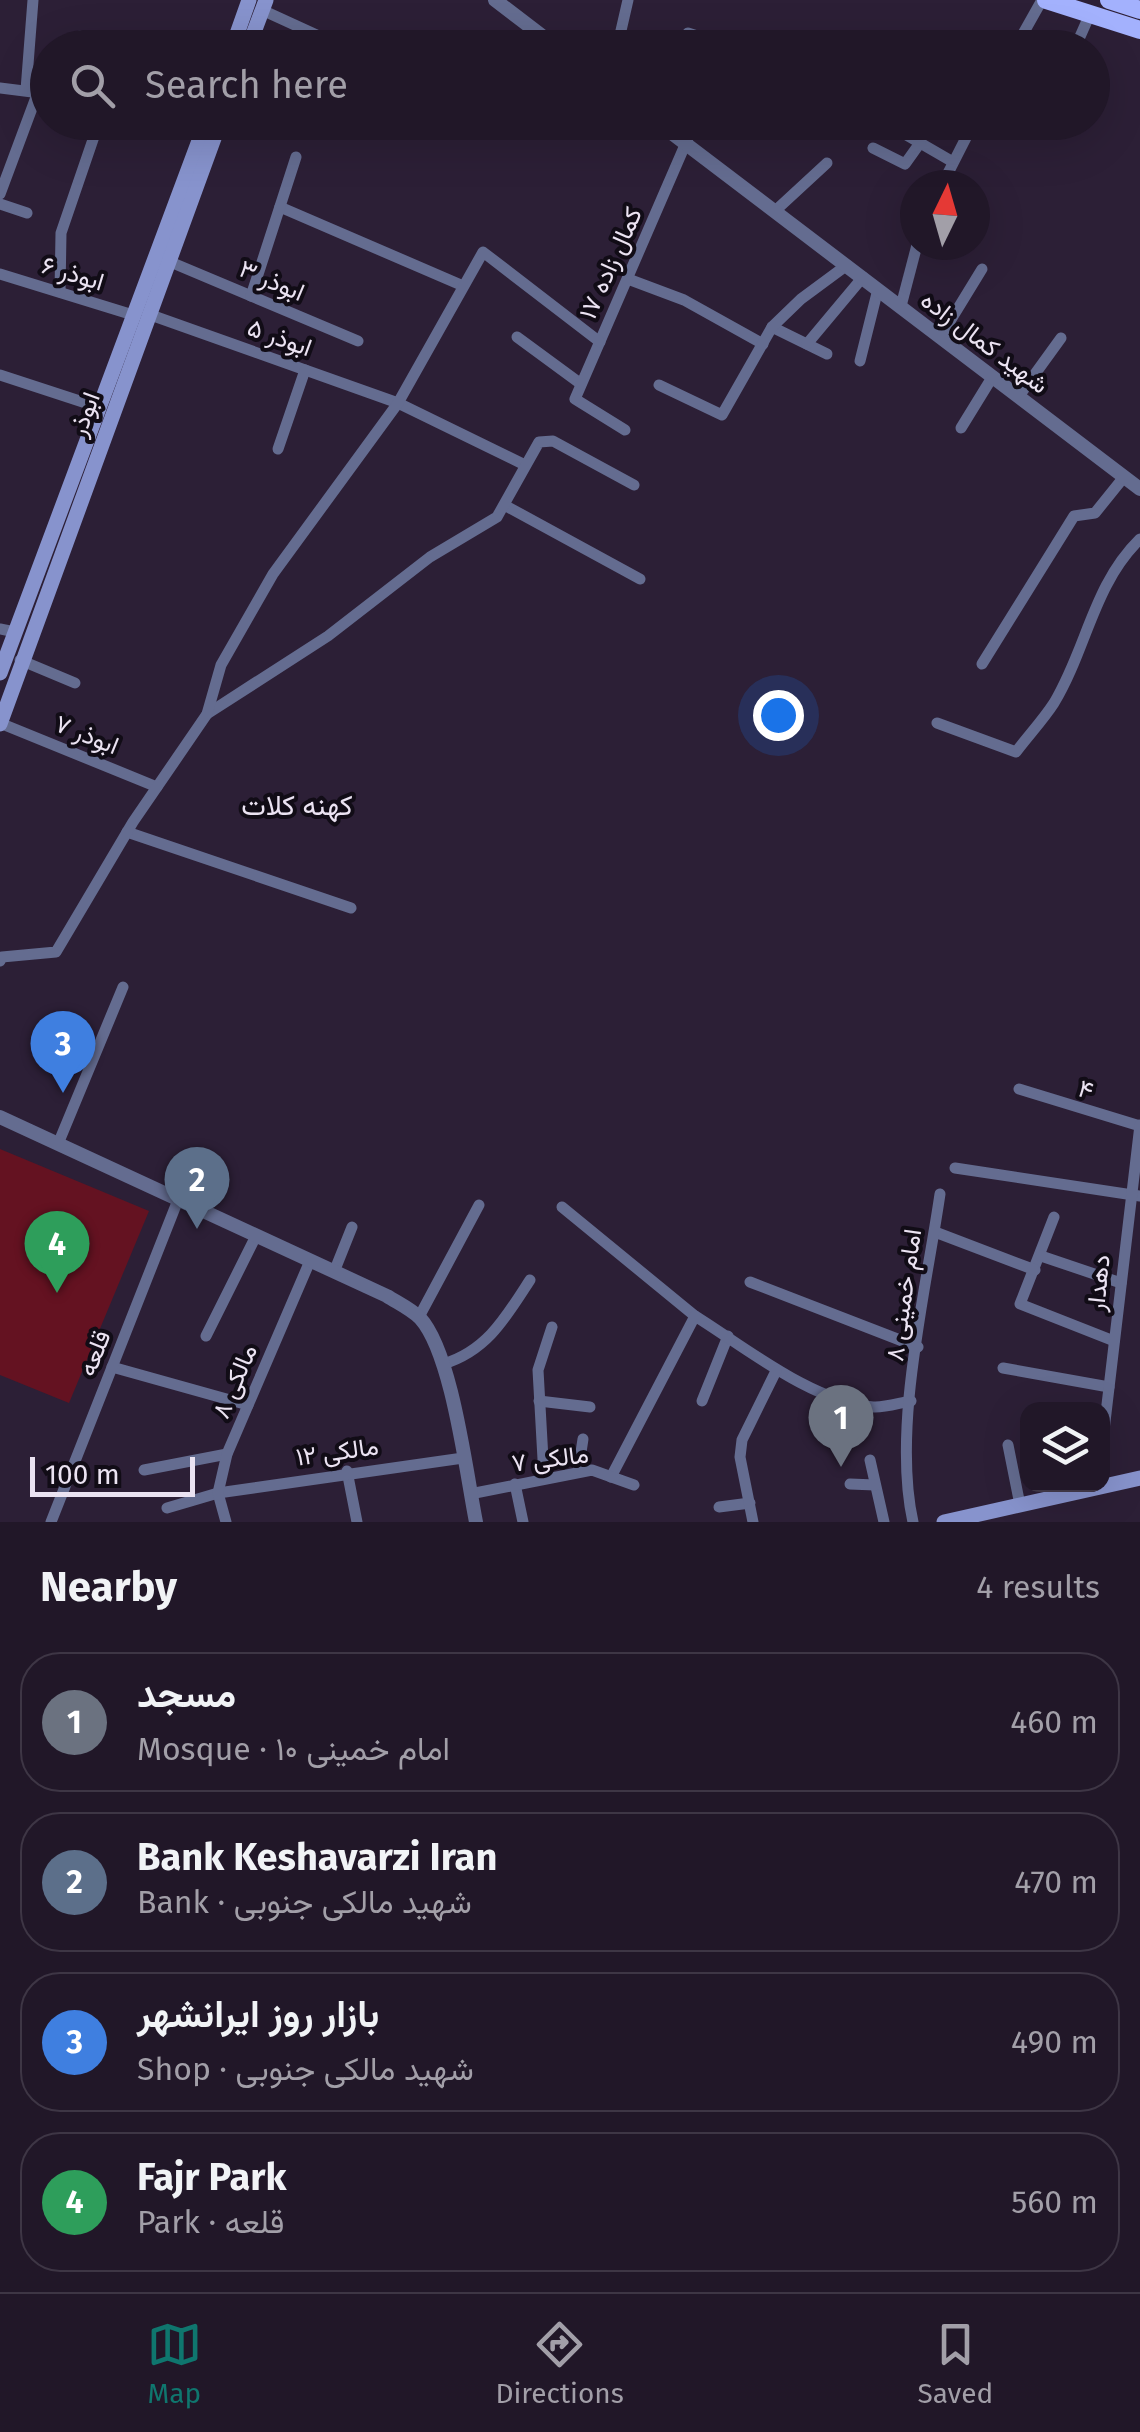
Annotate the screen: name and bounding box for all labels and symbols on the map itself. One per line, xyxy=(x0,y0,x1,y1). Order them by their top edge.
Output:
north arrow xyxy=(900,170,990,260)
street label: کمال زاده ۱۷ xyxy=(573,203,649,324)
street label: ابوذر ۶ xyxy=(38,250,108,298)
street label: ابوذر ۳ xyxy=(234,254,309,308)
street label: شهید کمال زاده xyxy=(915,285,1054,401)
street label: ابوذر ۵ xyxy=(243,313,316,363)
street label: ابوذر xyxy=(63,388,107,441)
your location xyxy=(753,690,804,741)
street label: ابوذر ۷ xyxy=(50,709,123,761)
district label: کهنه کلات xyxy=(241,789,353,823)
pin: 3 xyxy=(30,1010,96,1093)
street label: ۴ xyxy=(1074,1073,1097,1106)
pin: 2 xyxy=(164,1146,230,1229)
pin: 4 xyxy=(24,1210,90,1293)
street label: امام خمینی ۸ xyxy=(880,1227,929,1363)
street label: دهدار xyxy=(1081,1253,1117,1314)
street label: قلعه xyxy=(72,1326,118,1381)
street label: مالکی ۸ xyxy=(206,1340,264,1423)
pin: 1 xyxy=(808,1384,874,1467)
street label: مالکی ۱۲ xyxy=(294,1431,380,1473)
street label: مالکی ۷ xyxy=(510,1439,590,1479)
scale bar xyxy=(30,1452,195,1496)

